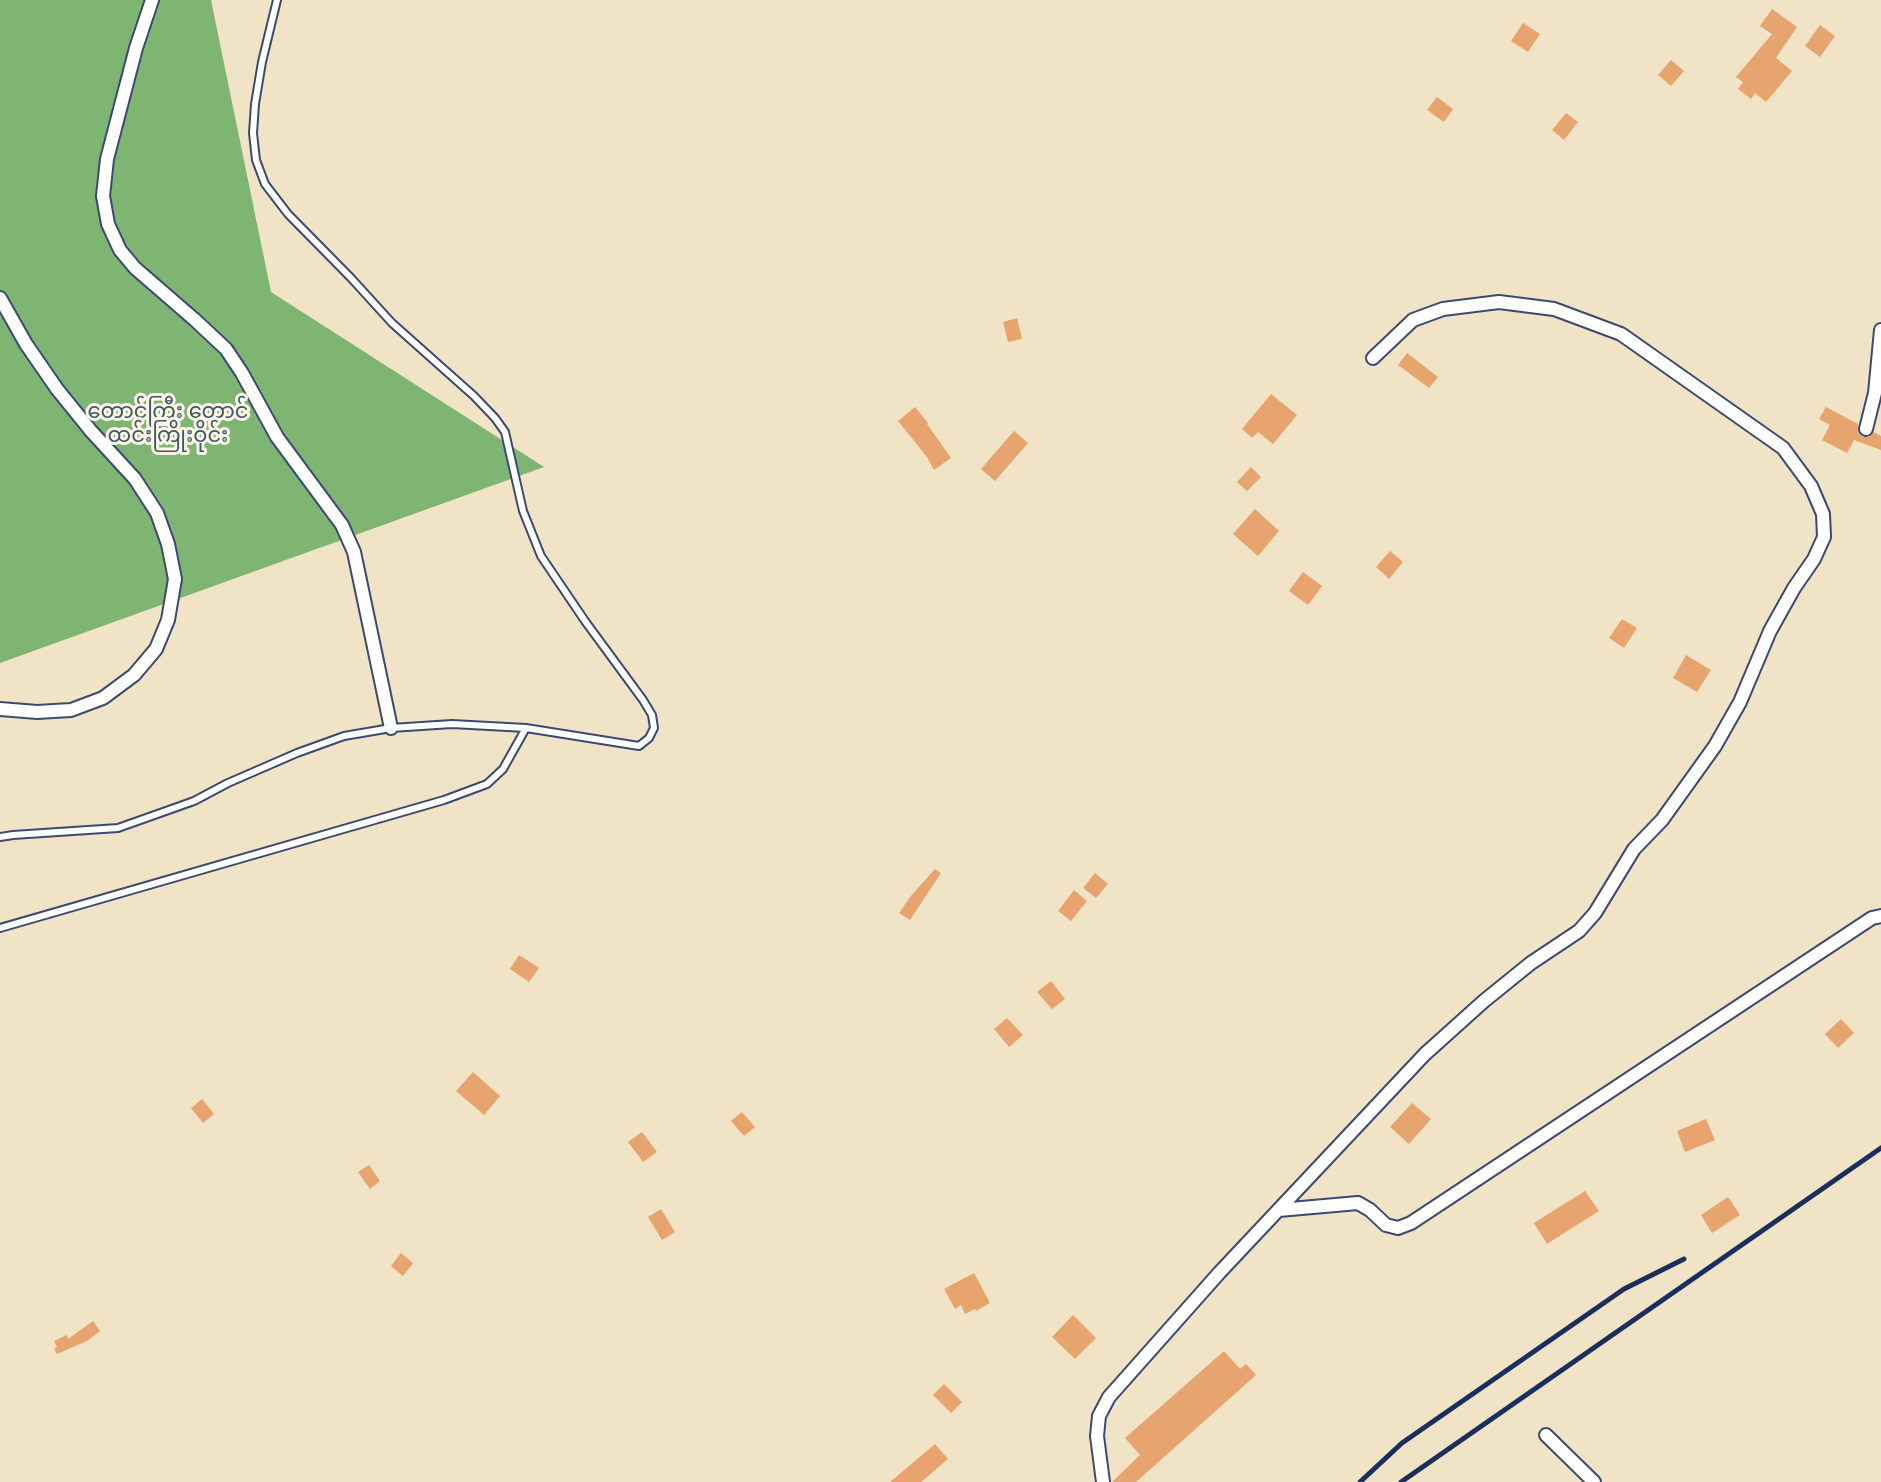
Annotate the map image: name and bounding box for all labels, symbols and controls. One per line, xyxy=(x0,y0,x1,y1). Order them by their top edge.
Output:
park label: တောင်ကြီး တောင် ထင်းကြိုးဝိုင်း xyxy=(88,399,248,449)

